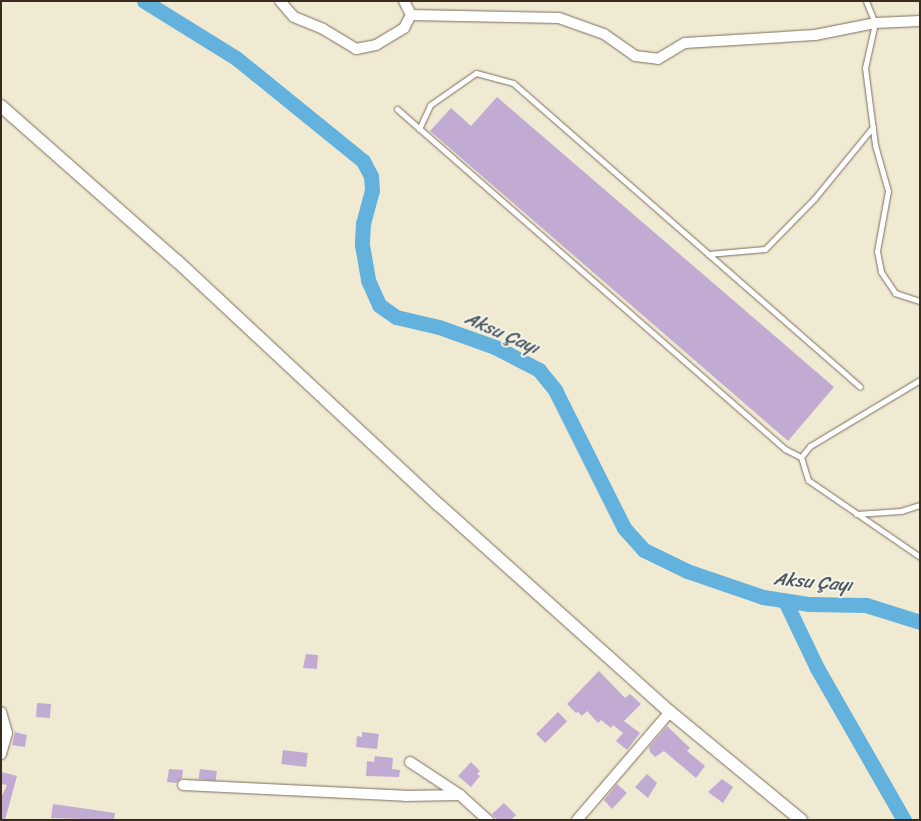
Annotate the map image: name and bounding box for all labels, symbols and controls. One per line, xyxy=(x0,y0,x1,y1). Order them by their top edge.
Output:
water label: Aksu Çayı xyxy=(462,307,542,359)
water label: Aksu Çayı xyxy=(773,568,853,596)

